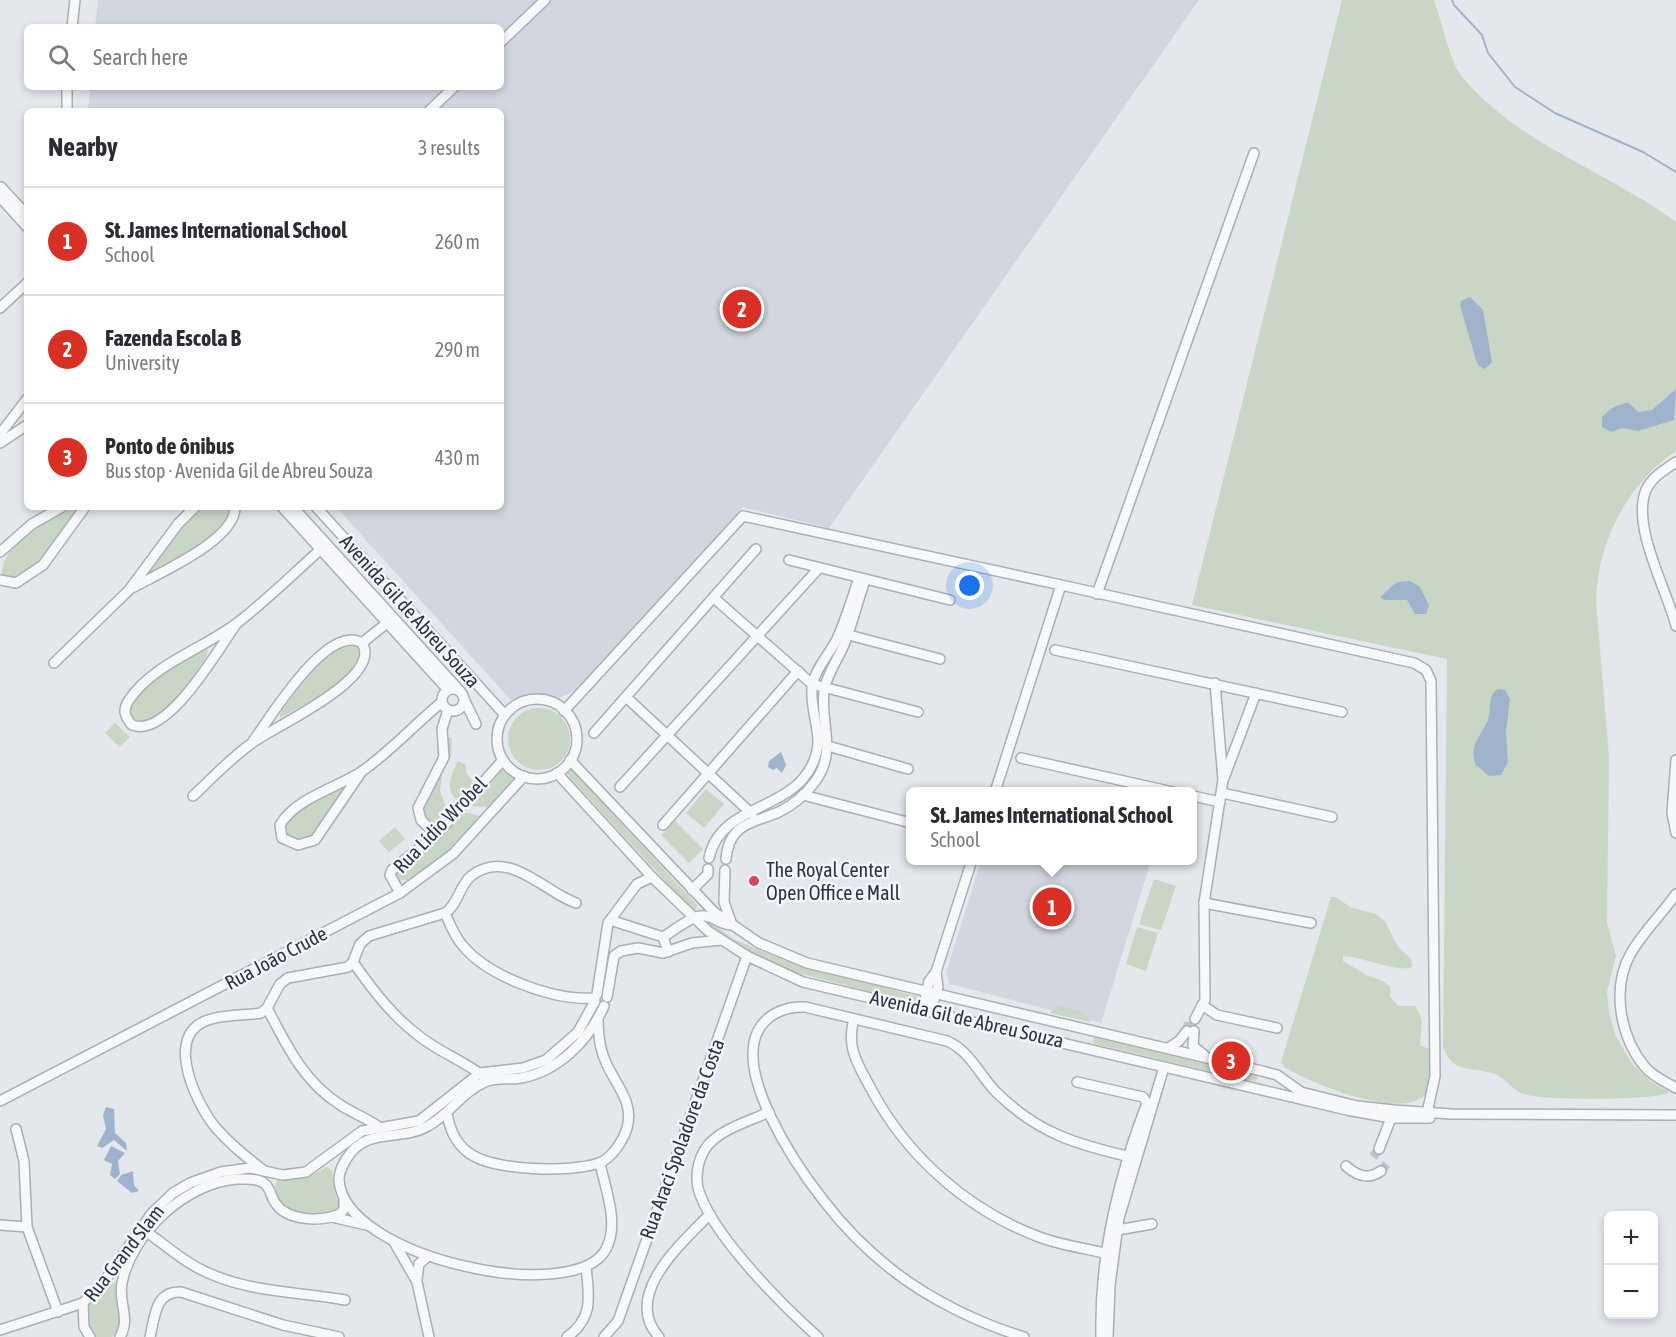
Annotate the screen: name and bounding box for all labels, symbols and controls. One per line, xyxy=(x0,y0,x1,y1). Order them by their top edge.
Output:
search box xyxy=(24,24,504,90)
icon: search xyxy=(45,41,78,74)
text: Search here xyxy=(93,44,188,70)
text: Nearby xyxy=(48,132,118,162)
text: 3 results xyxy=(418,136,480,159)
text: St. James International School xyxy=(105,217,347,243)
text: 1 xyxy=(63,230,72,253)
text: 260 m xyxy=(435,230,480,253)
text: School xyxy=(105,243,155,266)
pin: 2 xyxy=(722,286,762,332)
text: Fazenda Escola B xyxy=(105,325,241,351)
text: 2 xyxy=(63,338,72,361)
text: 290 m xyxy=(435,338,480,361)
text: University xyxy=(105,351,180,374)
text: Ponto de ônibus xyxy=(105,433,234,459)
text: 3 xyxy=(63,446,72,469)
text: 430 m xyxy=(435,446,480,469)
text: Bus stop · Avenida Gil de Abreu Souza xyxy=(105,459,373,482)
street label: Avenida Gil de Abreu Souza xyxy=(336,529,485,692)
your location xyxy=(955,571,984,600)
street label: Rua Lídio Wrobel xyxy=(388,772,491,877)
popup xyxy=(906,787,1197,865)
text: St. James International School xyxy=(930,802,1173,828)
text: School xyxy=(930,828,980,851)
place label: The Royal Center Open Office e Mall xyxy=(766,858,901,904)
marker: The Royal Center Open Office e Mall xyxy=(747,874,761,888)
pin: 1 xyxy=(1032,884,1072,930)
street label: Rua João Crude xyxy=(221,921,331,994)
street label: Avenida Gil de Abreu Souza xyxy=(868,985,1066,1052)
street label: Rua Araci Spoladore da Costa xyxy=(635,1035,729,1242)
pin: 3 xyxy=(1212,1038,1250,1084)
street label: Rua Grand Slam xyxy=(79,1200,169,1306)
map controls xyxy=(1604,1211,1658,1319)
button: + xyxy=(1604,1211,1658,1265)
button: − xyxy=(1604,1265,1658,1319)

